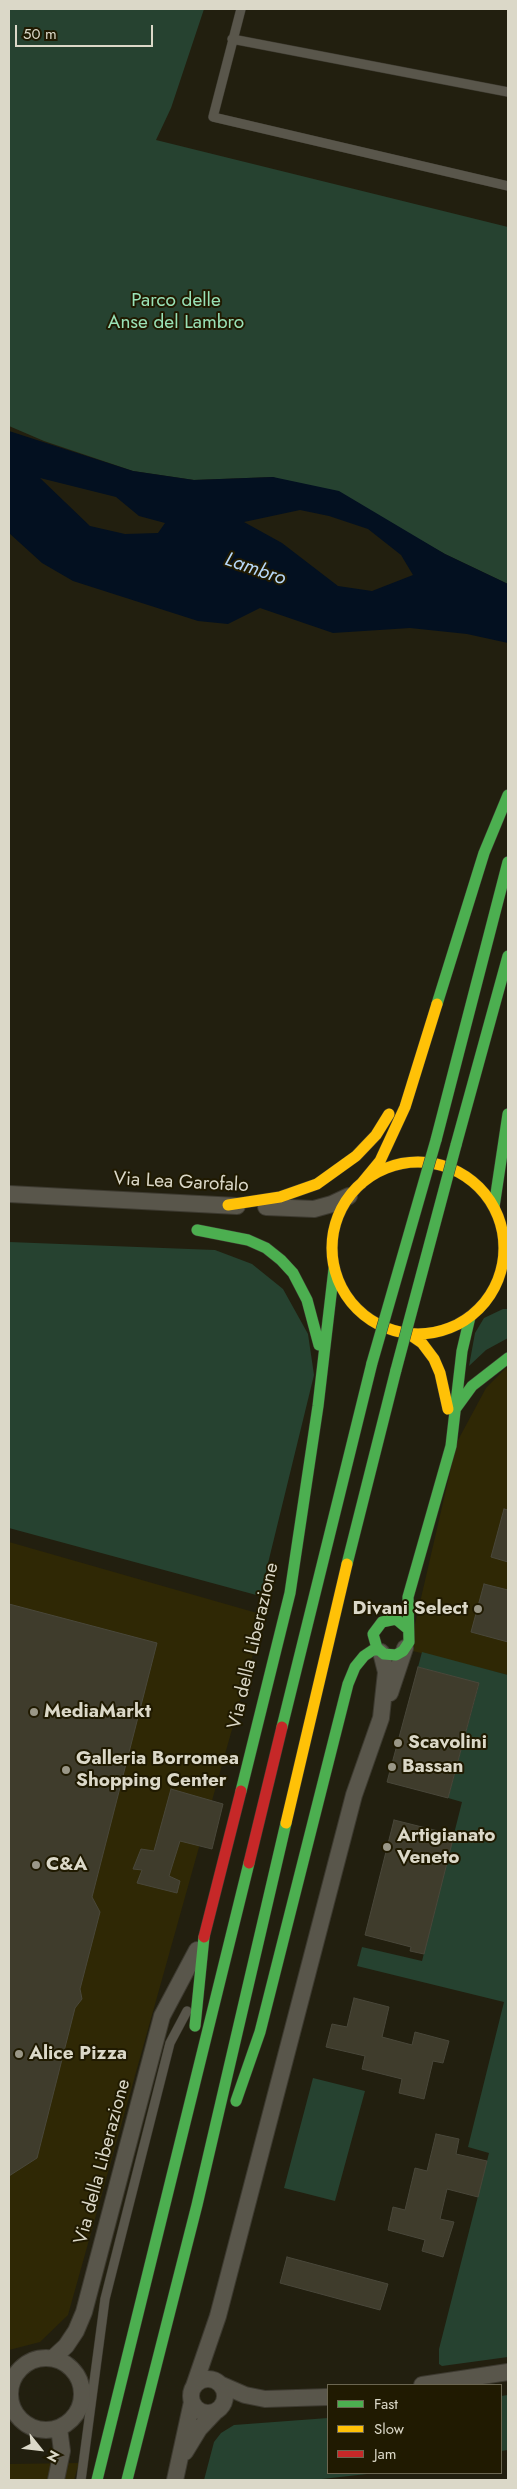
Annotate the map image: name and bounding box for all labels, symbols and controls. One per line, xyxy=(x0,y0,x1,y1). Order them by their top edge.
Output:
scale bar xyxy=(18,15,155,47)
text: 50 m xyxy=(23,23,57,45)
park label: Parco delle Anse del Lambro xyxy=(108,290,244,334)
water label: Lambro xyxy=(221,548,289,592)
street label: Via Lea Garofalo xyxy=(113,1168,249,1198)
street label: Via della Liberazione xyxy=(224,1561,284,1731)
place label: Divani Select xyxy=(352,1598,468,1620)
marker: Divani Select xyxy=(472,1603,484,1615)
place label: MediaMarkt xyxy=(44,1701,151,1723)
marker: MediaMarkt xyxy=(28,1706,40,1718)
place label: Scavolini xyxy=(408,1732,487,1754)
marker: Scavolini xyxy=(392,1737,404,1749)
place label: Galleria Borromea Shopping Center xyxy=(76,1748,239,1792)
place label: Bassan xyxy=(402,1756,463,1778)
marker: Bassan xyxy=(386,1761,398,1773)
marker: Galleria Borromea Shopping Center xyxy=(60,1764,72,1776)
place label: Artigianato Veneto xyxy=(397,1825,496,1869)
marker: Artigianato Veneto xyxy=(381,1841,393,1853)
place label: C&A xyxy=(46,1854,88,1876)
marker: C&A xyxy=(30,1859,42,1871)
place label: Alice Pizza xyxy=(29,2043,127,2065)
marker: Alice Pizza xyxy=(13,2048,25,2060)
street label: Via della Liberazione xyxy=(70,2077,136,2247)
legend xyxy=(327,2384,502,2474)
text: Fast xyxy=(374,2393,398,2415)
text: Slow xyxy=(374,2418,404,2440)
north arrow xyxy=(15,2424,65,2474)
text: Jam xyxy=(374,2443,397,2465)
text: N xyxy=(42,2447,65,2466)

